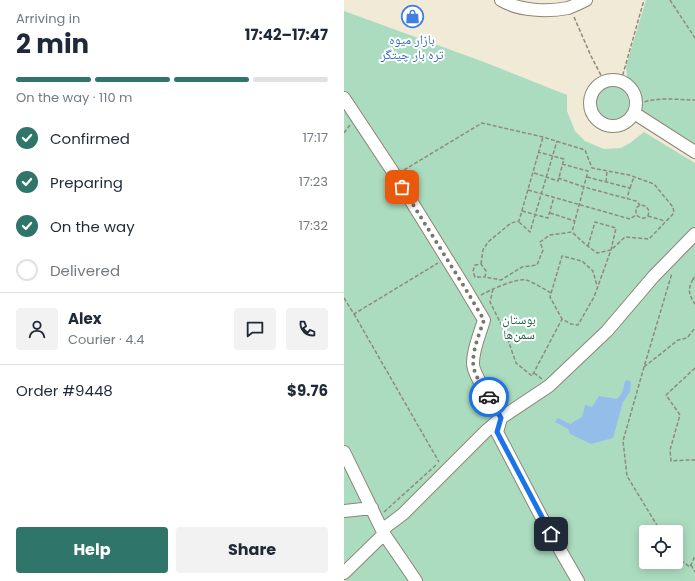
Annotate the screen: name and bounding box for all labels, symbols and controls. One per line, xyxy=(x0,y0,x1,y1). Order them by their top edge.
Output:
shop icon: بازار میوه تره بار چیتگر xyxy=(399,4,425,30)
text: Arriving in xyxy=(16,9,80,28)
text: 17:42–17:47 xyxy=(245,24,328,45)
text: 2 min xyxy=(16,26,89,62)
place label: بازار میوه تره بار چیتگر xyxy=(380,30,444,64)
text: On the way · 110 m xyxy=(16,88,132,107)
icon: check xyxy=(16,127,38,149)
text: Confirmed xyxy=(50,128,130,149)
text: 17:17 xyxy=(303,128,328,147)
pin xyxy=(385,170,419,204)
icon: check xyxy=(16,171,38,193)
text: Preparing xyxy=(50,172,123,193)
text: 17:23 xyxy=(299,172,328,191)
icon: bag xyxy=(391,176,413,198)
icon: check xyxy=(16,215,38,237)
text: On the way xyxy=(50,216,135,237)
text: 17:32 xyxy=(299,216,328,235)
text: Delivered xyxy=(50,260,120,281)
button: person xyxy=(16,308,58,350)
text: Alex xyxy=(68,308,102,329)
button: chat xyxy=(234,308,276,350)
button: phone xyxy=(286,308,328,350)
park label: بوستان سمن‌ها xyxy=(502,310,536,344)
text: Courier · 4.4 xyxy=(68,330,144,349)
courier xyxy=(469,377,509,417)
text: Order #9448 xyxy=(16,380,113,401)
text: $9.76 xyxy=(287,380,328,401)
icon: car xyxy=(478,386,500,408)
pin xyxy=(534,517,568,551)
icon: home xyxy=(540,523,562,545)
map controls xyxy=(639,525,683,569)
button: locate xyxy=(639,525,683,569)
button: Help xyxy=(16,527,168,573)
button: Share xyxy=(176,527,328,573)

